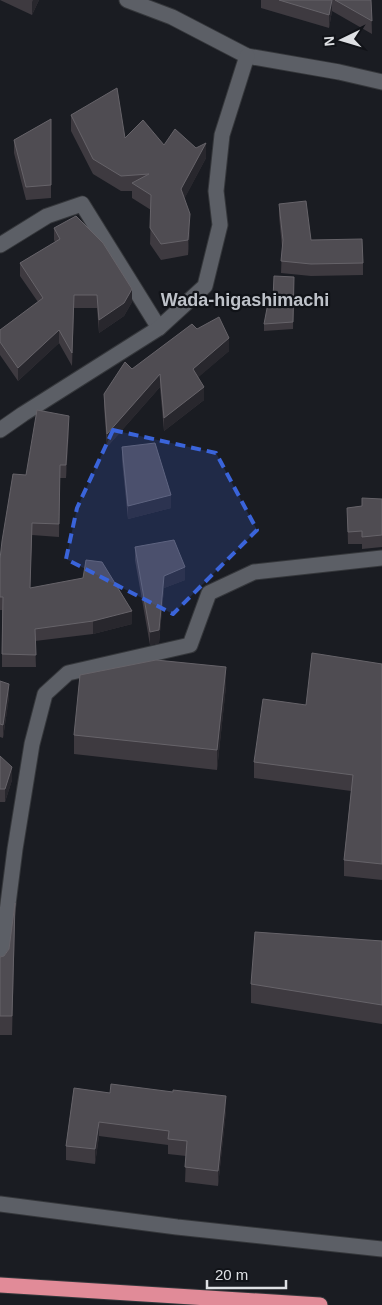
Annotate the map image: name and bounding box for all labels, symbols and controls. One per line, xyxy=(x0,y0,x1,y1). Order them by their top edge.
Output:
north arrow xyxy=(317,15,367,65)
text: N xyxy=(321,35,337,47)
district label: Wada-higashimachi xyxy=(161,290,329,310)
scale bar xyxy=(207,1258,286,1290)
text: 20 m xyxy=(215,1266,248,1283)

